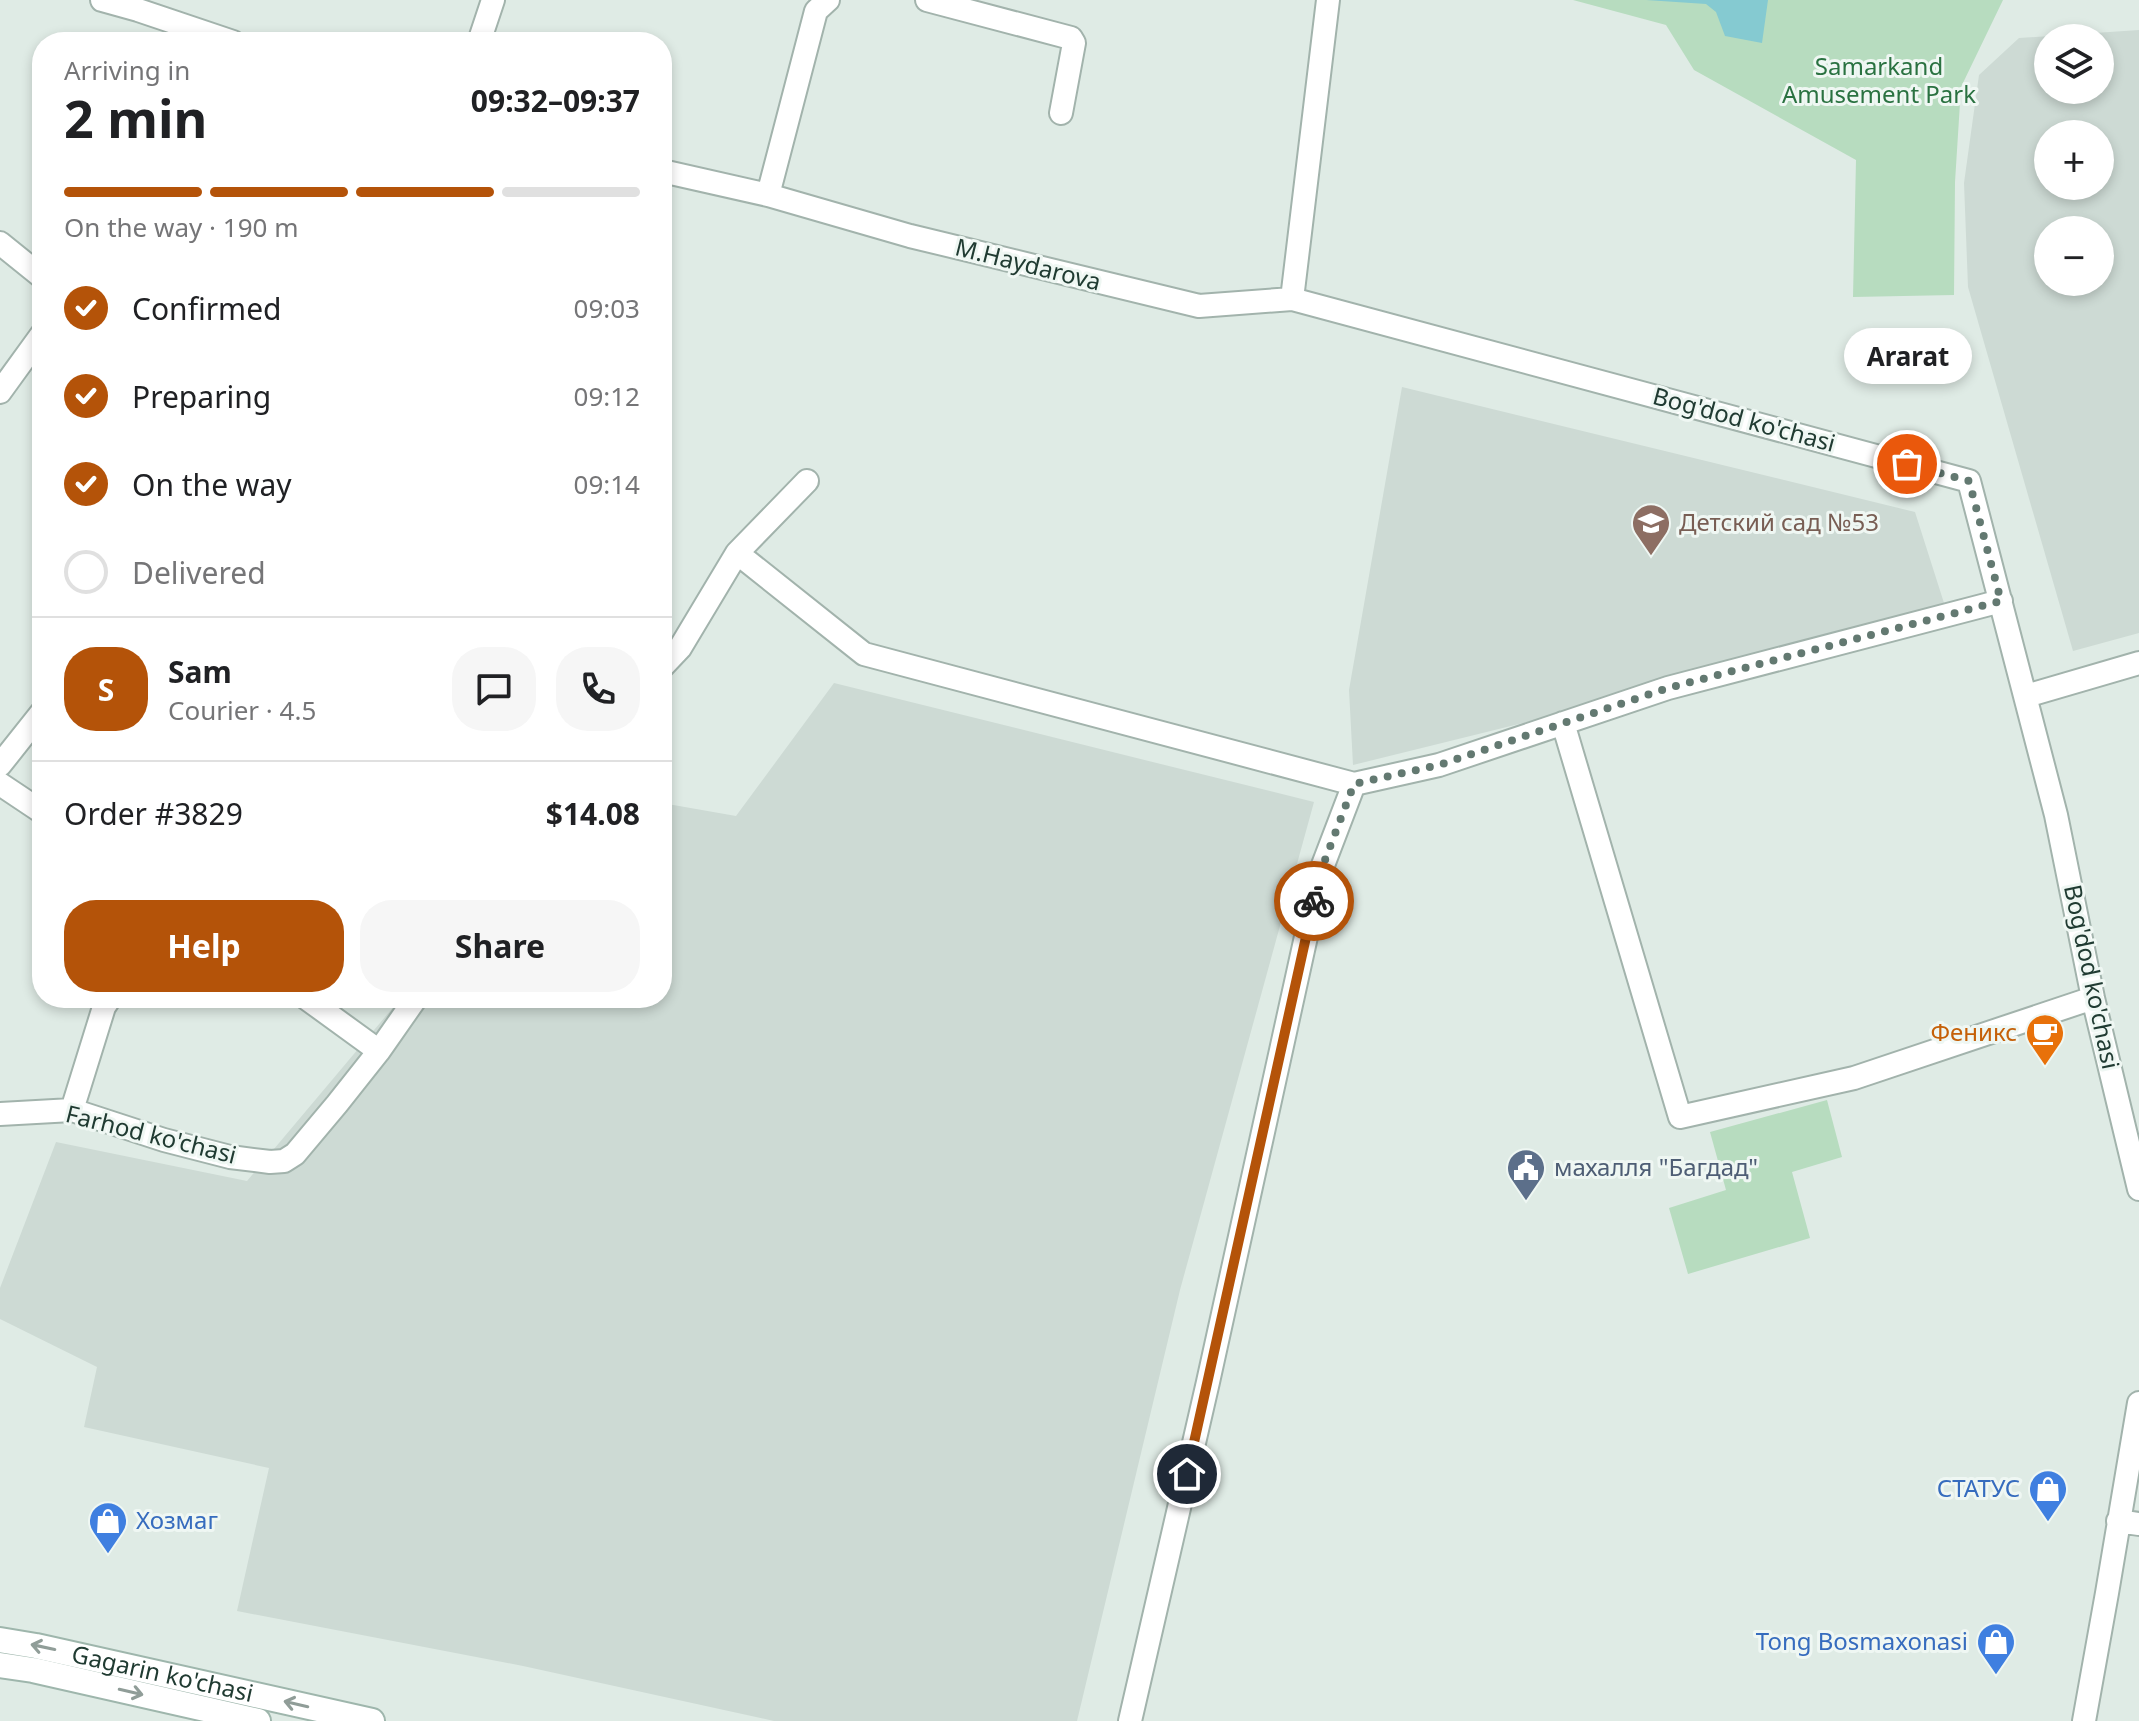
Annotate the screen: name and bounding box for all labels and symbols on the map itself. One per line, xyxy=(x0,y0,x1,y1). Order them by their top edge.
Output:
park label: Samarkand Amusement Park xyxy=(1782,49,1976,110)
street label: M.Haydarova xyxy=(952,230,1105,298)
callout: Ararat xyxy=(1843,328,1971,384)
street label: Bog'dod ko'chasi xyxy=(1649,378,1839,459)
pin xyxy=(1873,430,1941,498)
school or university icon: Детский сад №53 xyxy=(1630,502,1672,557)
place label: Детский сад №53 xyxy=(1679,505,1879,538)
courier xyxy=(1274,861,1354,941)
street label: Bog'dod ko'chasi xyxy=(2057,881,2128,1072)
cafe icon: Феникс xyxy=(2024,1012,2066,1067)
place label: Феникс xyxy=(1930,1015,2017,1048)
street label: Farhod ko'chasi xyxy=(63,1096,240,1171)
public building icon: махалля "Багдад" xyxy=(1505,1147,1547,1202)
place label: махалля "Багдад" xyxy=(1554,1150,1758,1183)
pin xyxy=(1153,1440,1221,1508)
shop icon: СТАТУС xyxy=(2027,1468,2069,1523)
place label: СТАТУС xyxy=(1937,1471,2020,1504)
shop icon: Хозмаг xyxy=(87,1500,129,1555)
place label: Хозмаг xyxy=(136,1503,218,1536)
shop icon: Tong Bosmaxonasi xyxy=(1975,1621,2017,1676)
place label: Tong Bosmaxonasi xyxy=(1756,1624,1968,1657)
street label: Gagarin ko'chasi xyxy=(69,1636,257,1709)
one-way arrow xyxy=(30,1639,56,1654)
one-way arrow xyxy=(118,1685,143,1700)
one-way arrow xyxy=(284,1696,310,1711)

